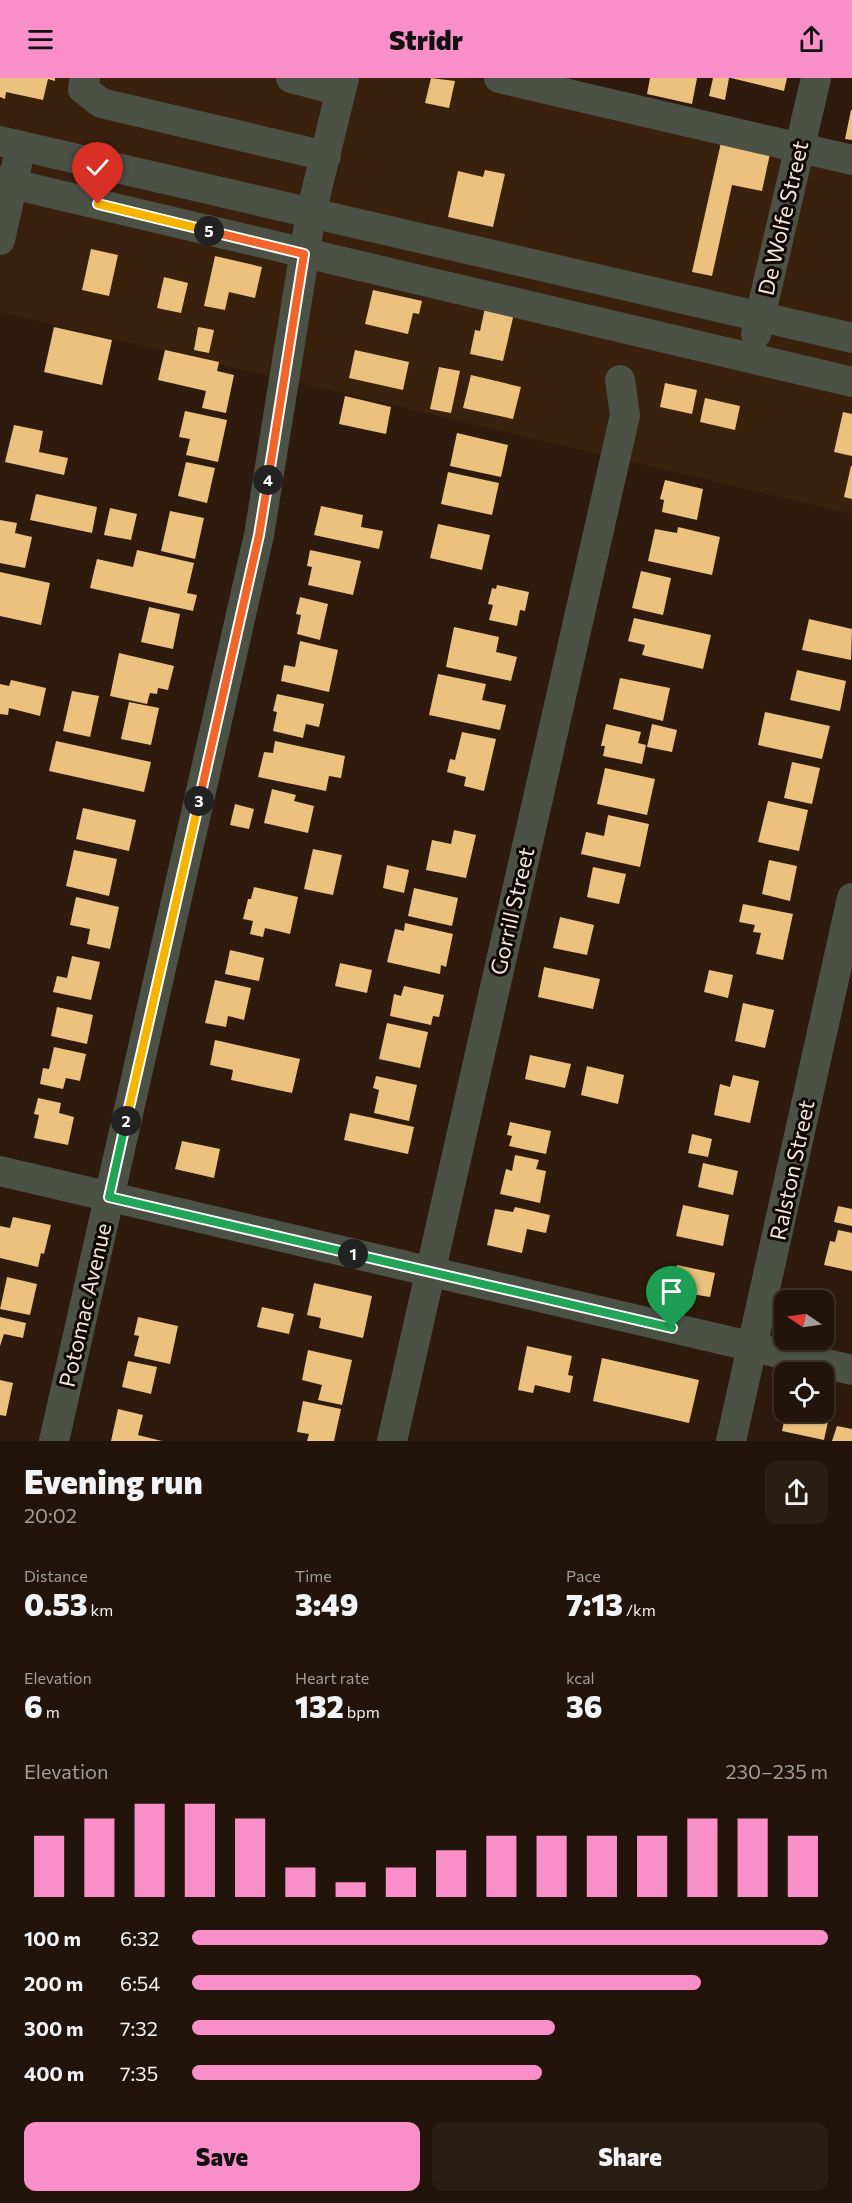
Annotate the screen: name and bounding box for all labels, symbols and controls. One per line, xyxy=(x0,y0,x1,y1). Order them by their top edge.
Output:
icon: menu xyxy=(24,23,57,56)
text: Stridr xyxy=(389,23,463,56)
icon: share xyxy=(795,23,828,56)
street label: De Wolfe Street xyxy=(752,138,813,298)
pin xyxy=(72,142,123,204)
icon: check xyxy=(81,151,114,184)
pin: 5 xyxy=(194,216,224,246)
text: 5 xyxy=(204,221,214,240)
pin: 4 xyxy=(253,465,283,495)
text: 4 xyxy=(263,470,273,489)
pin: 3 xyxy=(184,786,214,816)
text: 3 xyxy=(194,791,204,810)
street label: Gorrill Street xyxy=(484,844,539,977)
street label: Ralston Street xyxy=(763,1097,820,1243)
pin: 2 xyxy=(111,1106,141,1136)
text: 2 xyxy=(121,1111,131,1130)
street label: Potomac Avenue xyxy=(53,1220,117,1390)
pin: 1 xyxy=(338,1239,368,1269)
text: 1 xyxy=(349,1244,357,1263)
pin xyxy=(646,1266,697,1328)
icon: arrive xyxy=(655,1275,688,1308)
north arrow xyxy=(774,1290,834,1350)
map controls xyxy=(774,1290,834,1422)
button: locate xyxy=(774,1362,834,1422)
text: Evening run xyxy=(24,1460,203,1501)
button: share xyxy=(765,1461,828,1524)
text: 20:02 xyxy=(24,1503,77,1527)
text: Distance xyxy=(24,1566,88,1585)
text: Time xyxy=(295,1566,332,1585)
text: Pace xyxy=(566,1566,601,1585)
text: 0.53 xyxy=(24,1585,88,1622)
text: 3:49 xyxy=(295,1585,358,1622)
text: 7:13 xyxy=(566,1585,623,1622)
text: km xyxy=(88,1600,113,1619)
text: /km xyxy=(623,1600,656,1619)
text: Elevation xyxy=(24,1668,92,1687)
text: Heart rate xyxy=(295,1668,369,1687)
text: kcal xyxy=(566,1668,595,1687)
text: 6 xyxy=(24,1687,43,1724)
text: 132 xyxy=(295,1687,344,1724)
text: 36 xyxy=(566,1687,602,1724)
text: m xyxy=(43,1702,60,1721)
text: bpm xyxy=(344,1702,380,1721)
text: Elevation xyxy=(24,1759,109,1783)
text: 230–235 m xyxy=(725,1759,828,1783)
text: 100 m xyxy=(24,1926,81,1950)
text: 6:32 xyxy=(120,1926,159,1950)
text: 200 m xyxy=(24,1971,83,1995)
text: 6:54 xyxy=(120,1971,160,1995)
text: 300 m xyxy=(24,2016,84,2040)
text: 7:32 xyxy=(120,2016,158,2040)
text: 400 m xyxy=(24,2061,84,2085)
text: 7:35 xyxy=(120,2061,158,2085)
button: Save xyxy=(24,2122,420,2191)
button: Share xyxy=(432,2122,828,2191)

